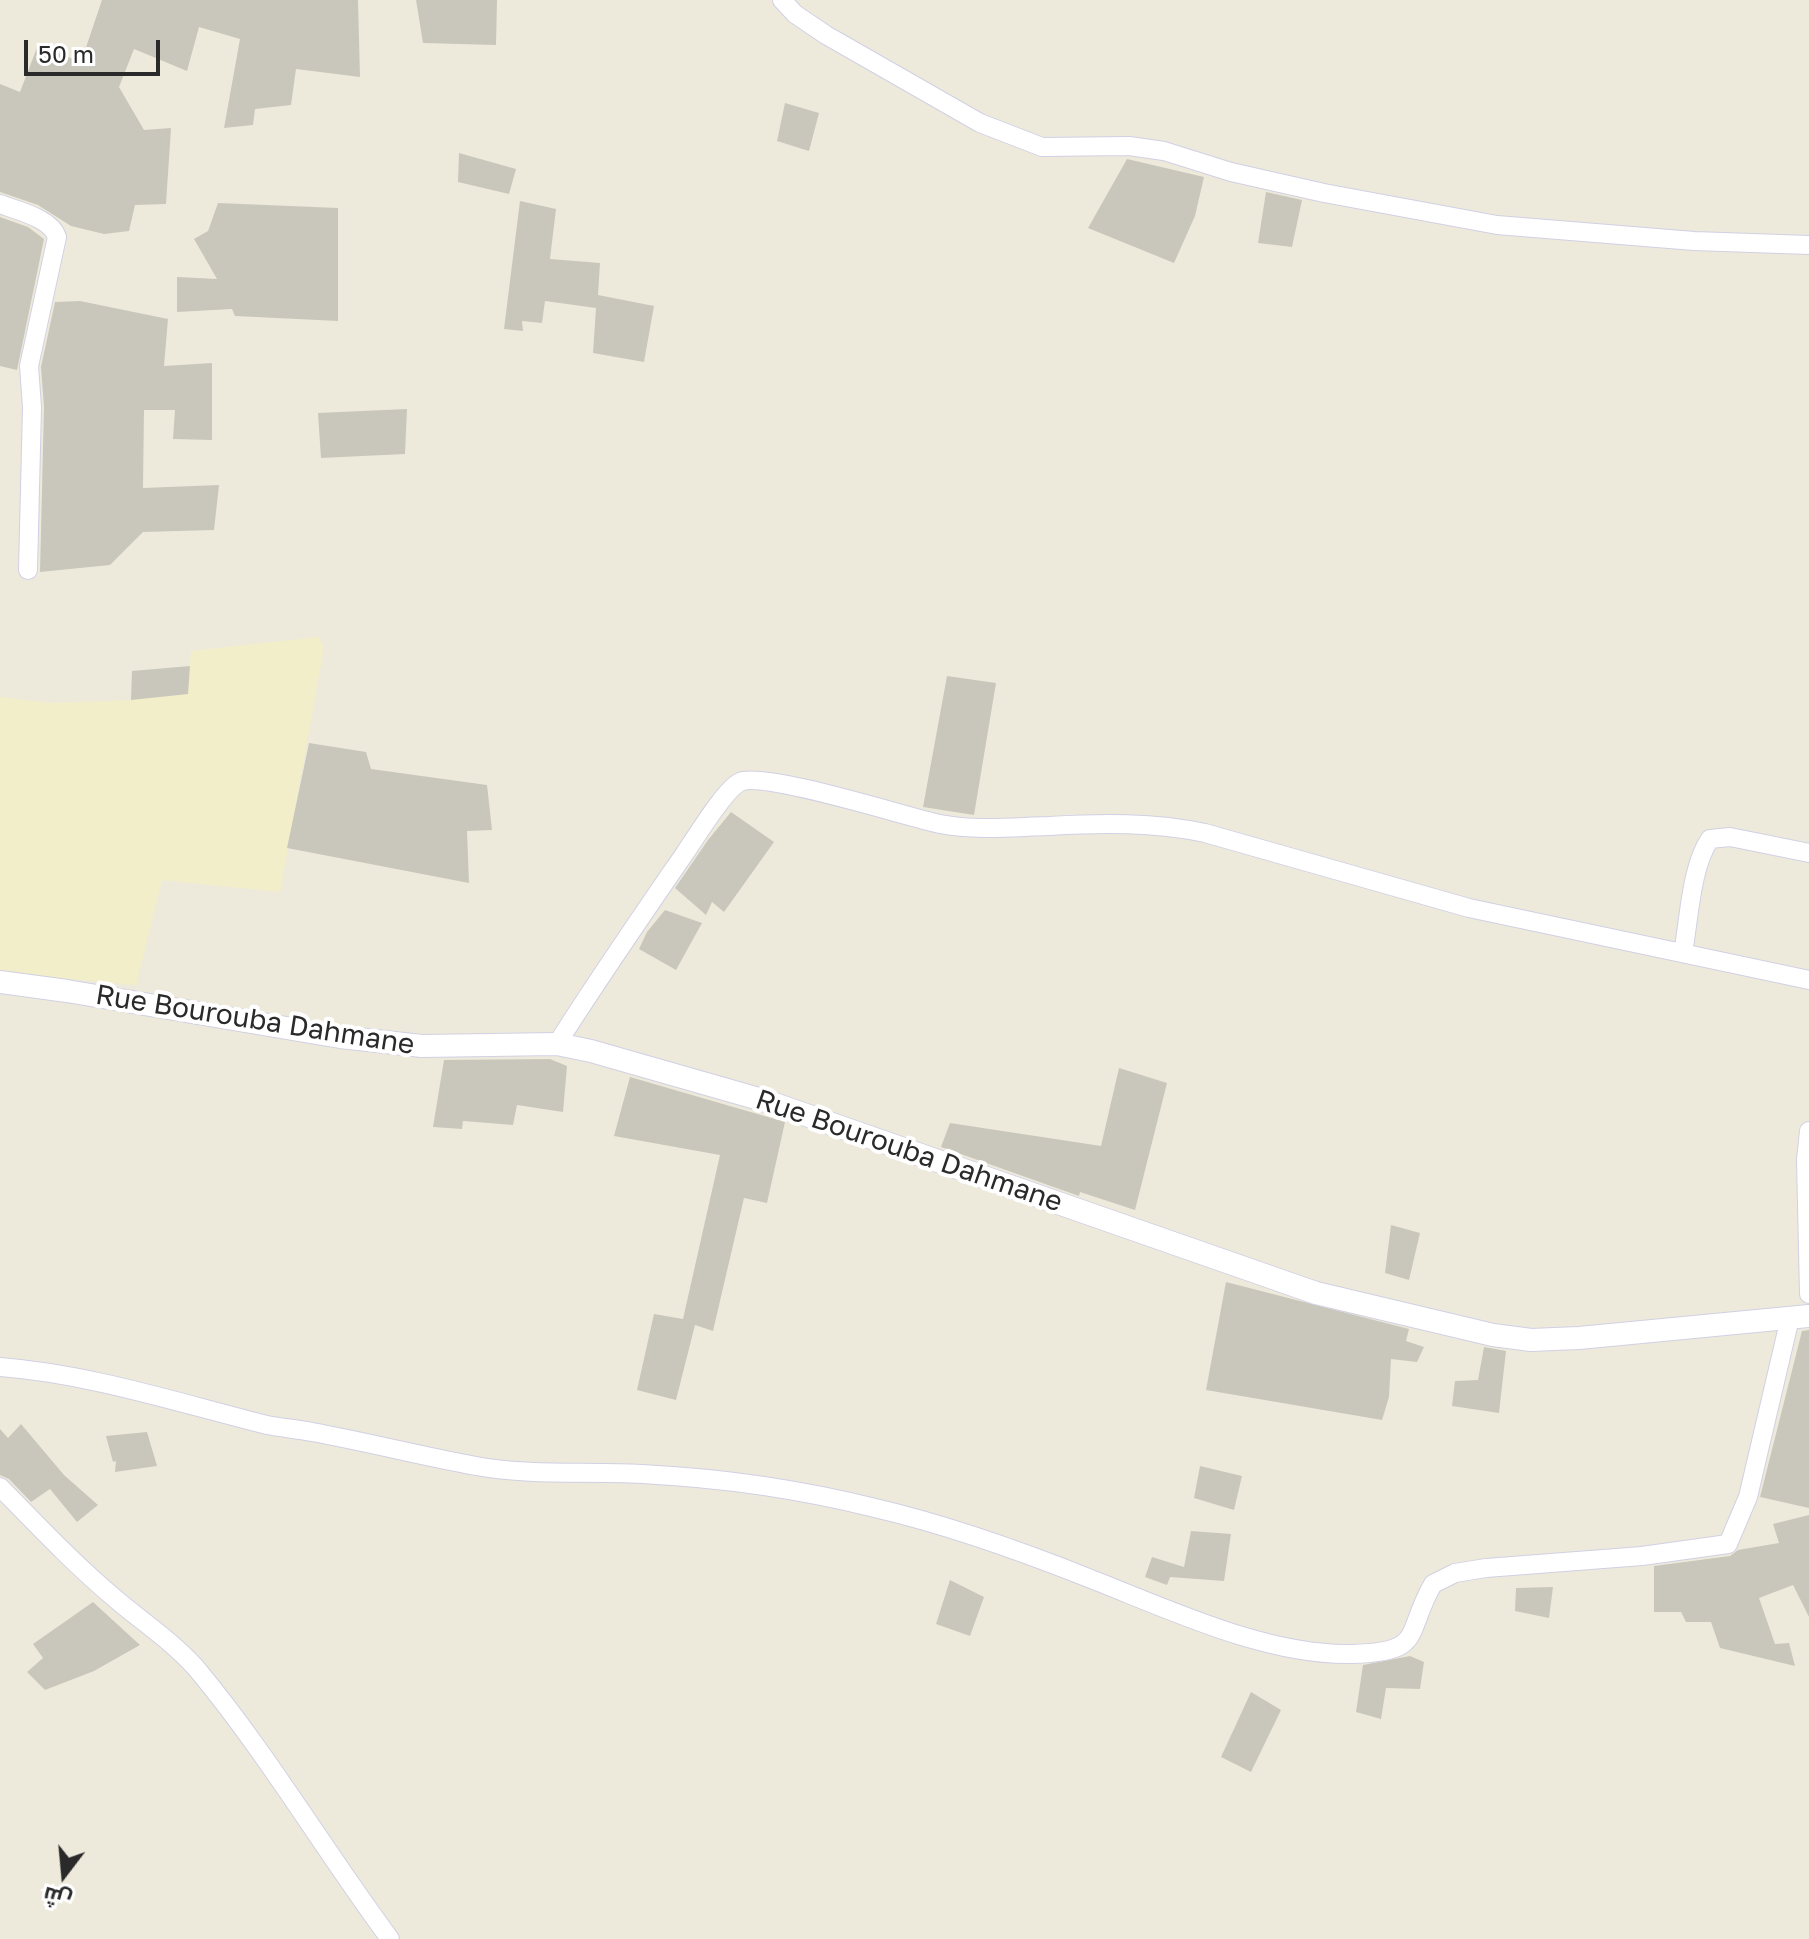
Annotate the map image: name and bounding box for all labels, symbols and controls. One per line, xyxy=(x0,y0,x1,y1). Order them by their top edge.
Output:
scale bar xyxy=(28,24,164,74)
text: 50 m xyxy=(38,39,94,68)
street label: Rue Bourouba Dahmane xyxy=(93,978,417,1062)
street label: Rue Bourouba Dahmane xyxy=(751,1083,1067,1219)
north arrow xyxy=(24,1835,104,1915)
text: ش xyxy=(40,1882,75,1915)

